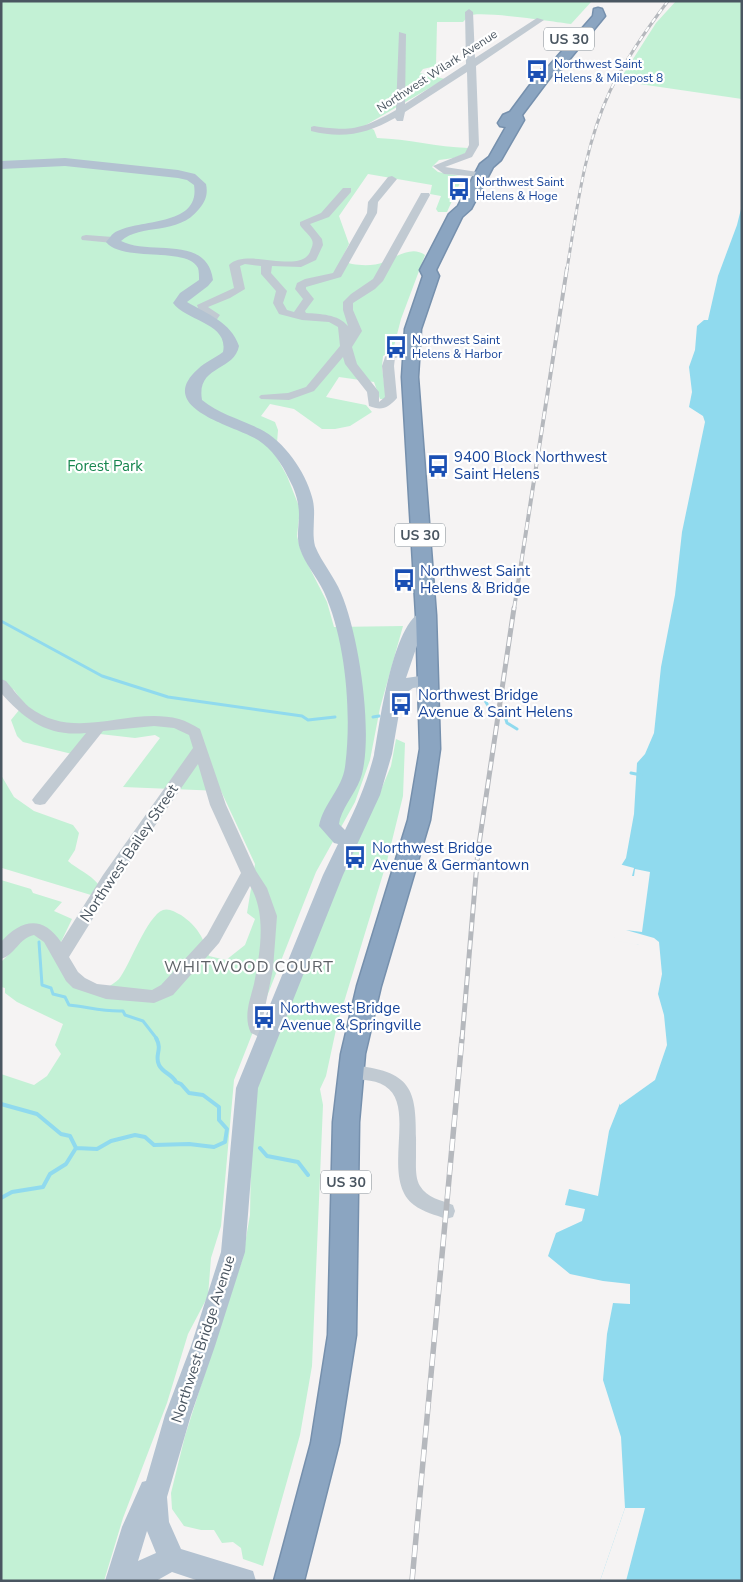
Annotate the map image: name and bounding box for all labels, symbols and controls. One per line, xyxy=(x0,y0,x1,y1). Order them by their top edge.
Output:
street label: Northwest Wilark Avenue xyxy=(374,26,500,116)
road number: US 30 xyxy=(544,28,594,50)
place label: Northwest Saint Helens & Milepost 8 xyxy=(554,56,663,86)
bus stop icon: Northwest Saint Helens & Milepost 8 xyxy=(524,58,550,84)
place label: Northwest Saint Helens & Hoge xyxy=(476,174,565,204)
bus stop icon: Northwest Saint Helens & Hoge xyxy=(446,176,472,202)
place label: Northwest Saint Helens & Harbor xyxy=(412,332,503,362)
bus stop icon: Northwest Saint Helens & Harbor xyxy=(383,334,409,360)
place label: 9400 Block Northwest Saint Helens xyxy=(454,447,608,484)
bus stop icon: 9400 Block Northwest Saint Helens xyxy=(425,453,451,479)
park label: Forest Park xyxy=(67,456,143,476)
road number: US 30 xyxy=(395,524,445,546)
place label: Northwest Saint Helens & Bridge xyxy=(420,561,531,598)
bus stop icon: Northwest Saint Helens & Bridge xyxy=(391,567,417,593)
place label: Northwest Bridge Avenue & Saint Helens xyxy=(418,685,573,722)
bus stop icon: Northwest Bridge Avenue & Saint Helens xyxy=(388,691,414,717)
street label: Northwest Bailey Street xyxy=(75,780,183,926)
place label: Northwest Bridge Avenue & Germantown xyxy=(372,838,529,875)
bus stop icon: Northwest Bridge Avenue & Germantown xyxy=(342,844,368,870)
district label: WHITWOOD COURT xyxy=(164,956,334,978)
place label: Northwest Bridge Avenue & Springville xyxy=(280,998,421,1035)
bus stop icon: Northwest Bridge Avenue & Springville xyxy=(251,1004,277,1030)
road number: US 30 xyxy=(321,1170,371,1194)
street label: Northwest Bridge Avenue xyxy=(166,1253,240,1425)

